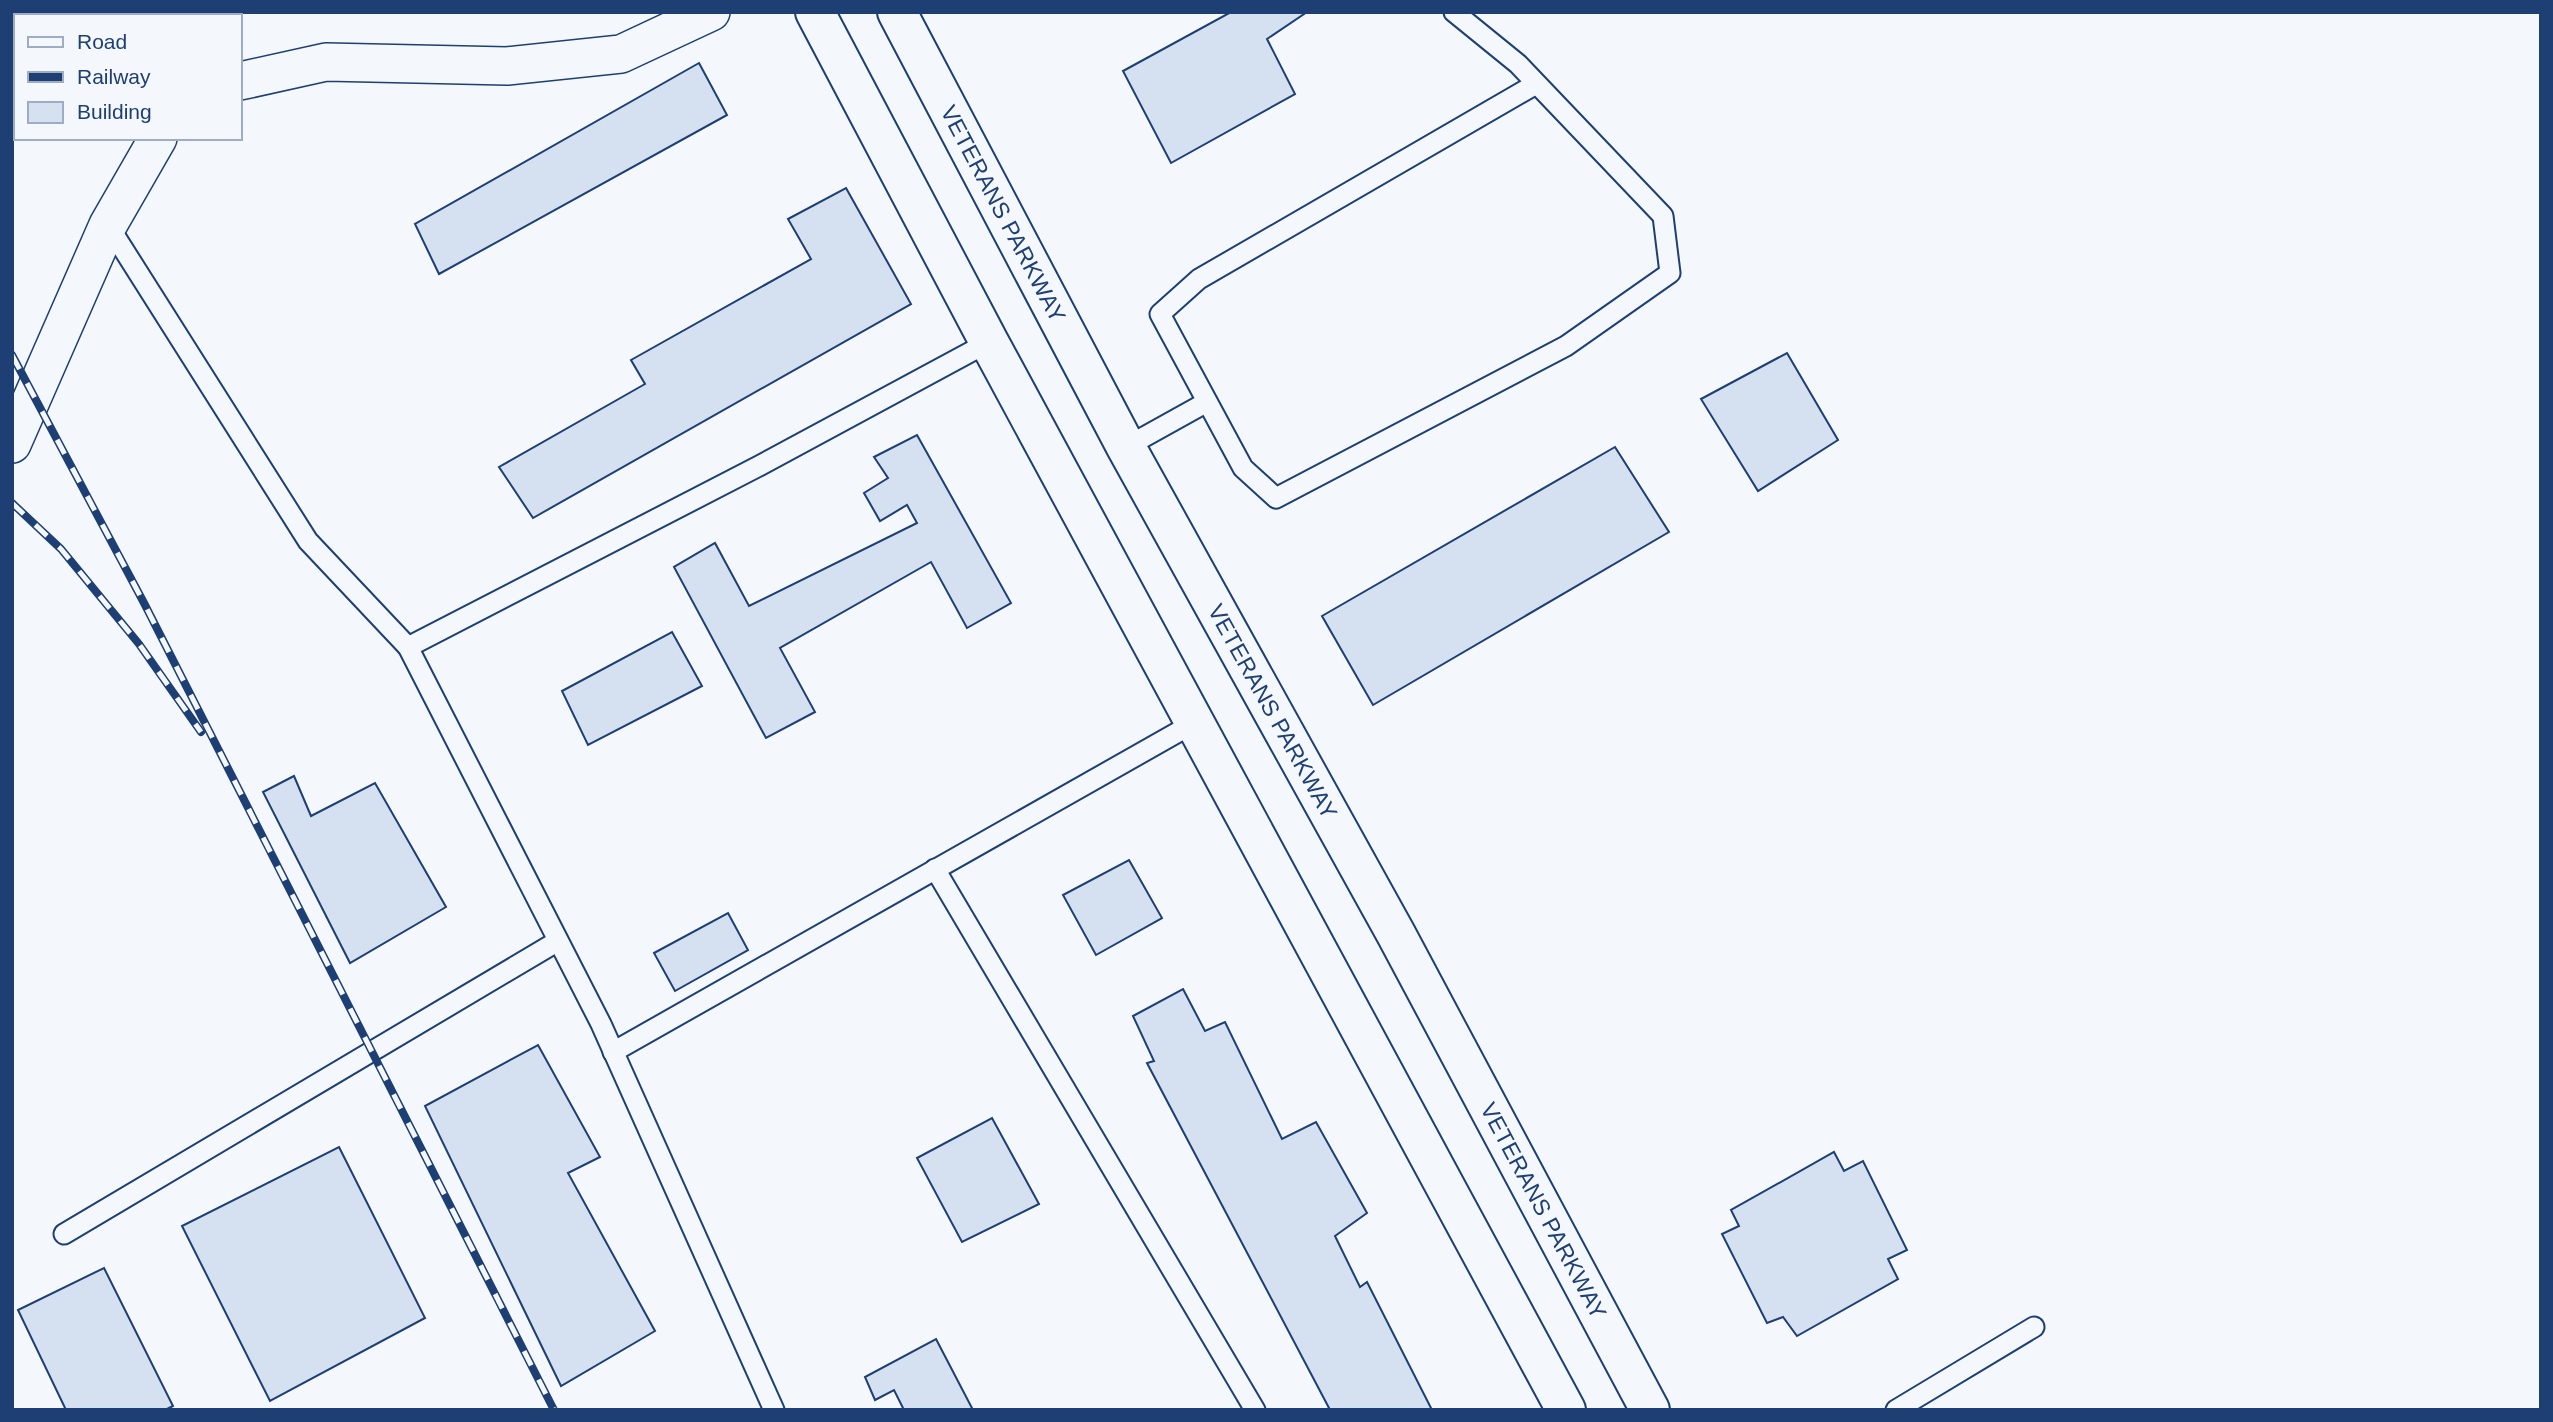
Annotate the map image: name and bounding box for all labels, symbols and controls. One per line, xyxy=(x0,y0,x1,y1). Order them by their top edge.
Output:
legend xyxy=(14,14,242,140)
text: Road xyxy=(77,30,127,53)
text: Railway xyxy=(77,65,151,88)
text: Building xyxy=(77,100,152,123)
street label: VETERANS PARKWAY xyxy=(936,101,1071,327)
street label: VETERANS PARKWAY xyxy=(1203,600,1342,823)
street label: VETERANS PARKWAY xyxy=(1475,1098,1612,1323)

